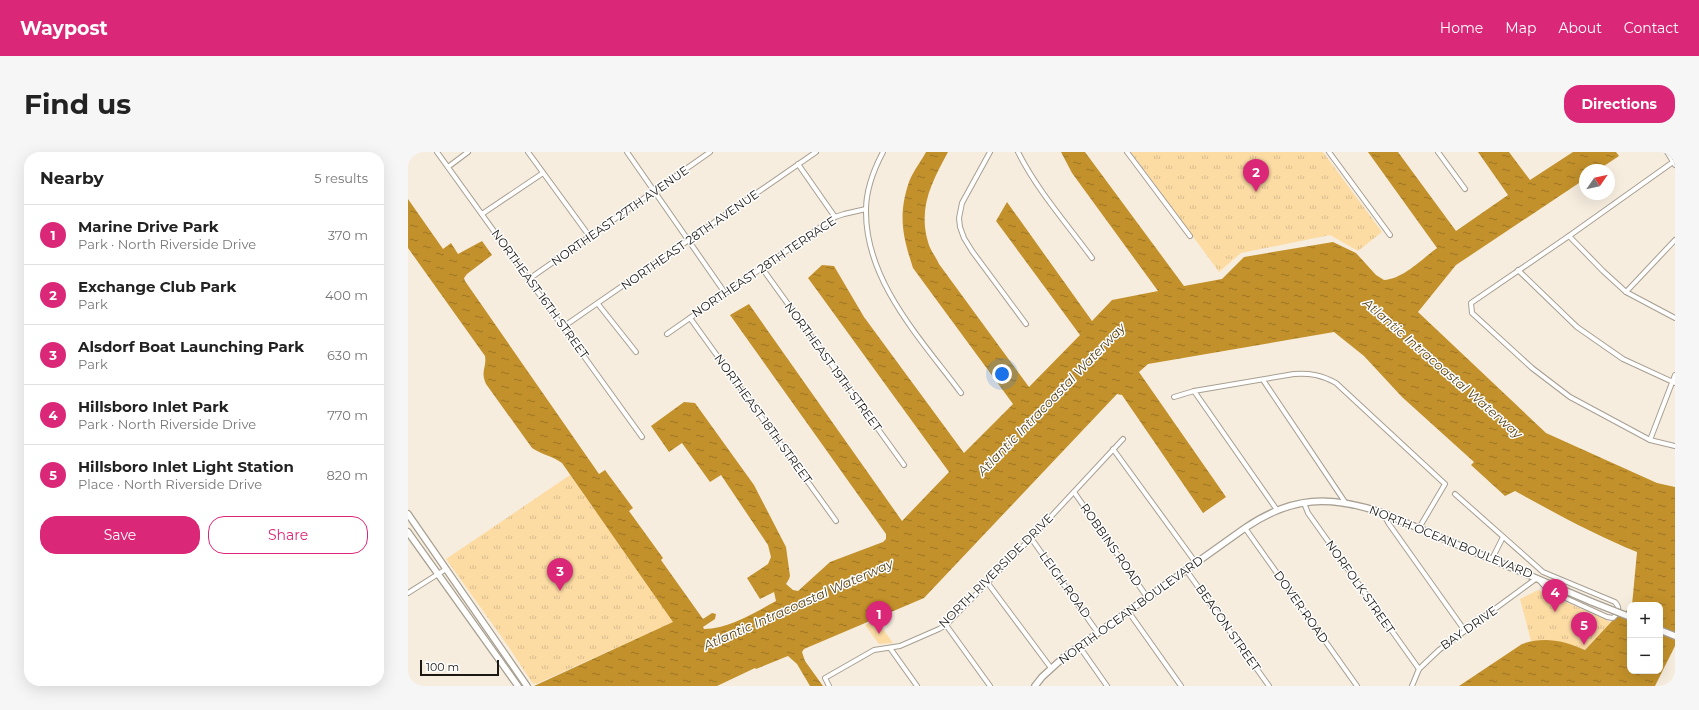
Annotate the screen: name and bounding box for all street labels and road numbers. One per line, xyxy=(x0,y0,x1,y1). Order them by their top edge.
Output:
street label: NORTHEAST 27TH AVENUE xyxy=(548,162,691,269)
street label: NORTHEAST 28TH AVENUE xyxy=(618,186,762,293)
street label: NORTHEAST 28TH TERRACE xyxy=(689,213,839,320)
street label: NORTHEAST 16TH STREET xyxy=(488,226,592,361)
street label: NORTHEAST 19TH STREET xyxy=(782,299,885,434)
street label: NORTHEAST 18TH STREET xyxy=(711,351,815,486)
street label: ROBBINS ROAD xyxy=(1077,500,1146,589)
street label: NORTH OCEAN BOULEVARD xyxy=(1367,502,1535,581)
street label: NORTH RIVERSIDE DRIVE xyxy=(935,510,1056,631)
street label: NORFOLK STREET xyxy=(1323,537,1398,636)
street label: LEIGH ROAD xyxy=(1036,549,1094,621)
street label: NORTH OCEAN BOULEVARD xyxy=(1056,552,1206,667)
street label: DOVER ROAD xyxy=(1271,568,1332,646)
street label: BEACON STREET xyxy=(1193,581,1264,674)
street label: BAY DRIVE xyxy=(1437,603,1500,653)

